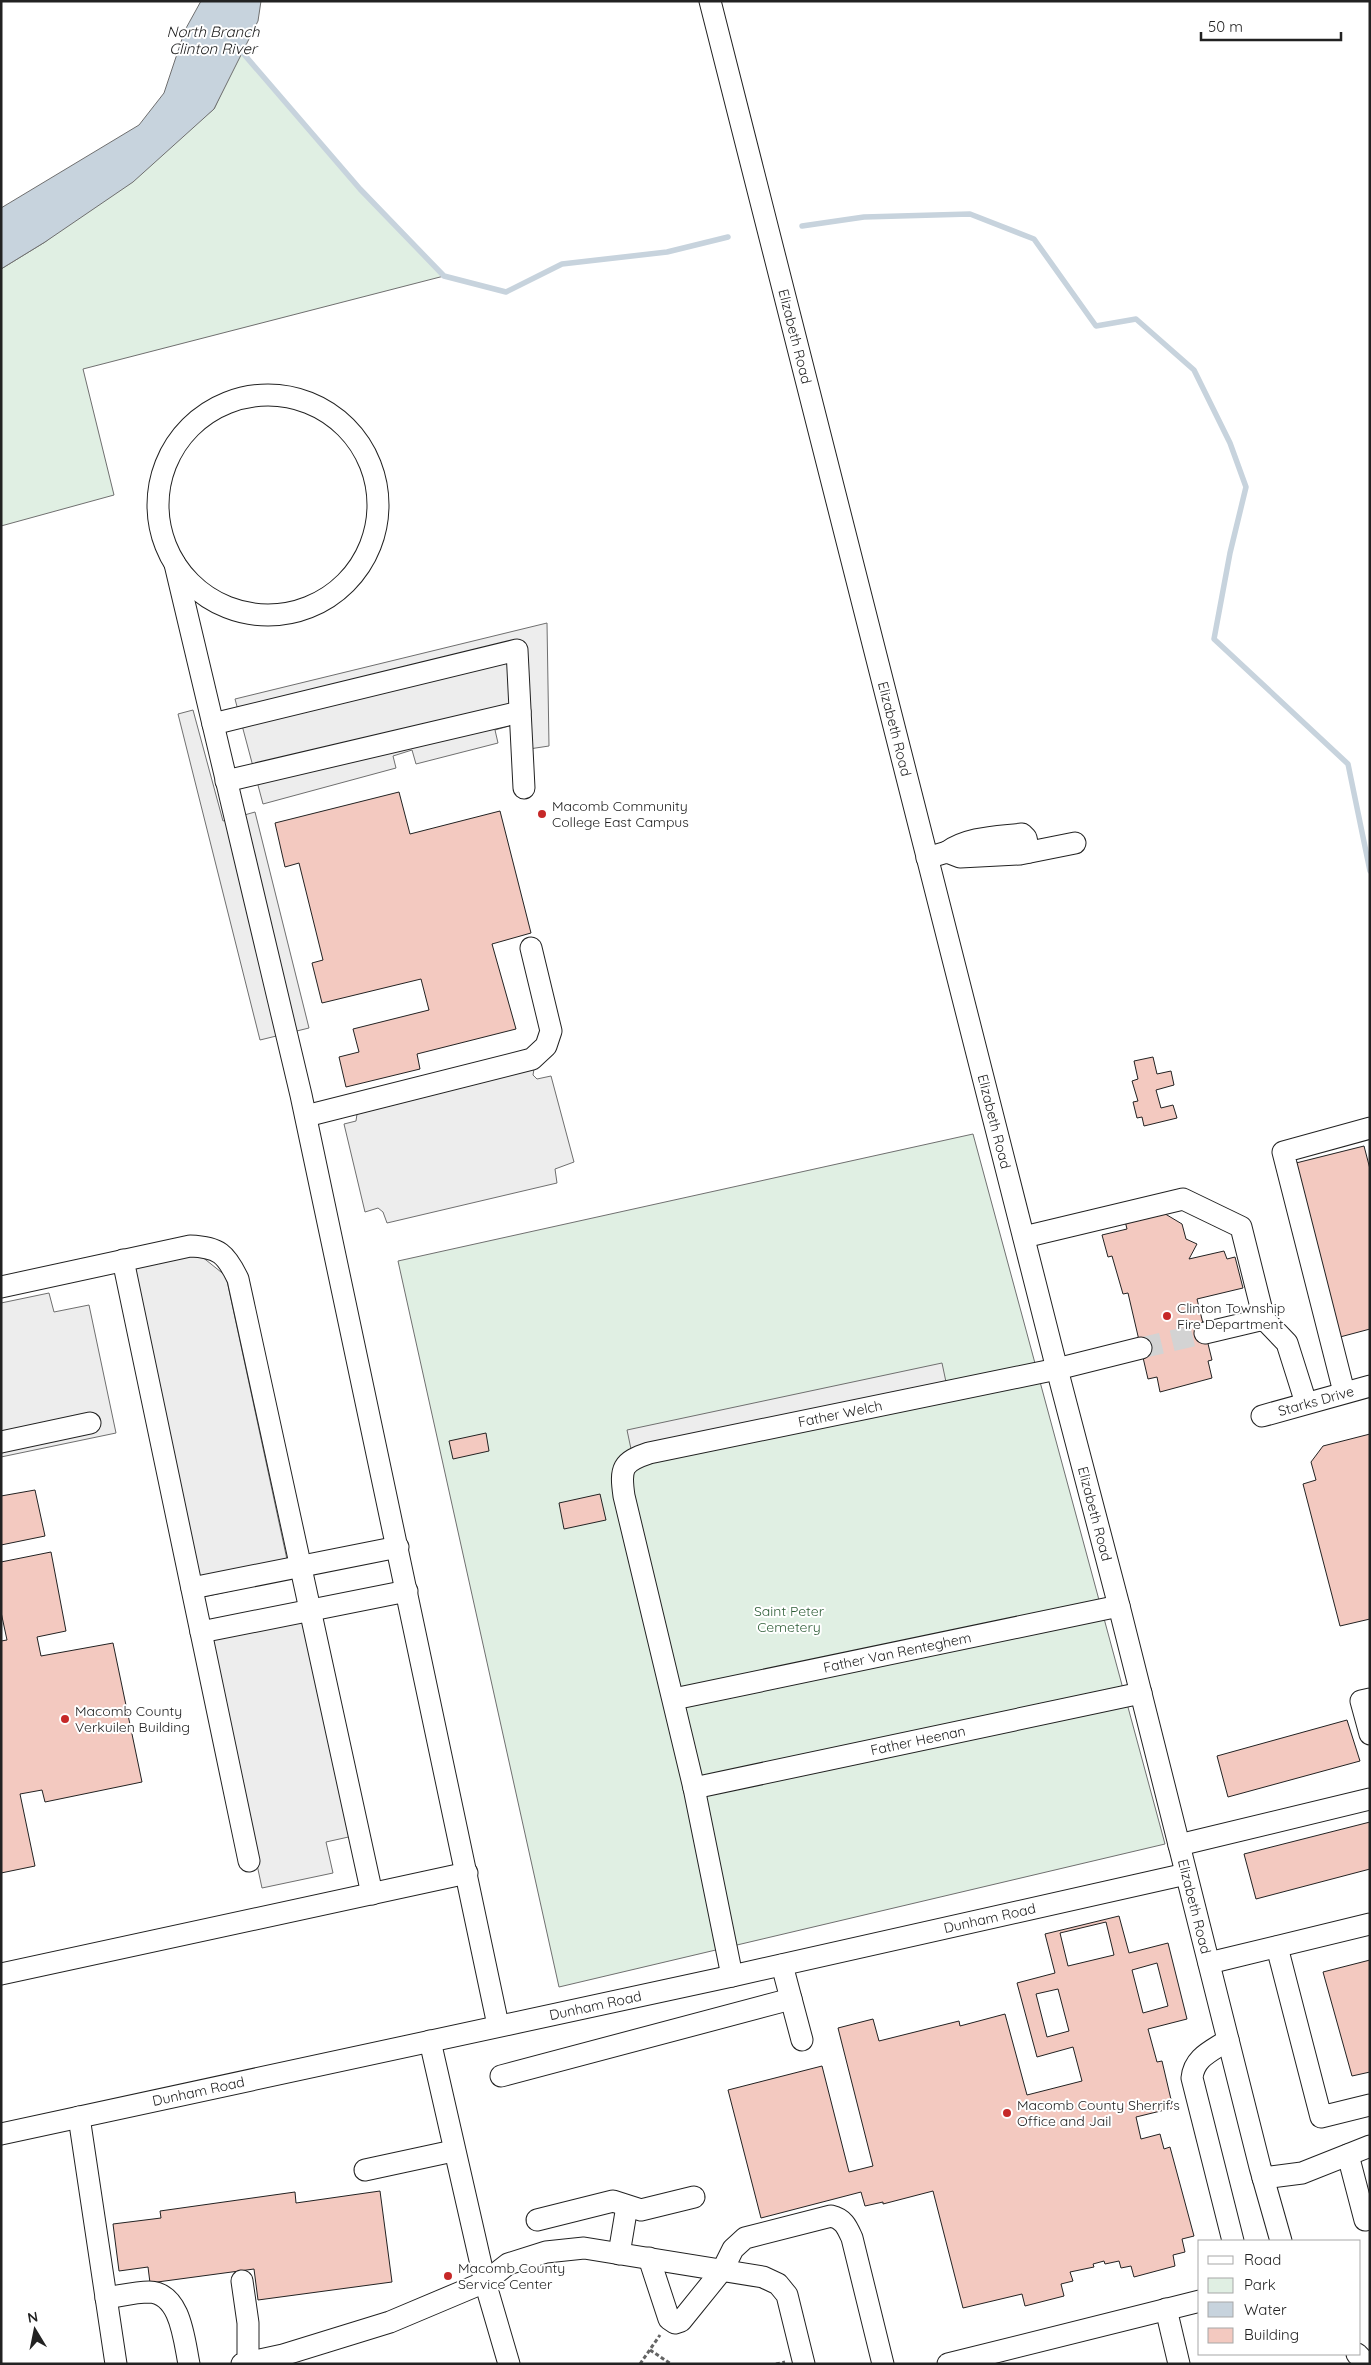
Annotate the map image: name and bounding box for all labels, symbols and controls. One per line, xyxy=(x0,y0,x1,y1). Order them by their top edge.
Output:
scale bar xyxy=(1201,10,1341,42)
text: 50 m xyxy=(1208,17,1243,36)
water label: North Branch Clinton River xyxy=(167,22,260,58)
street label: Elizabeth Road xyxy=(774,287,816,386)
street label: Elizabeth Road xyxy=(874,680,915,778)
place label: Macomb Community College East Campus xyxy=(552,797,689,831)
marker: Macomb Community College East Campus xyxy=(536,808,548,820)
street label: Elizabeth Road xyxy=(974,1072,1015,1171)
place label: Clinton Township Fire Department xyxy=(1177,1299,1285,1333)
marker: Clinton Township Fire Department xyxy=(1161,1310,1173,1322)
street label: Starks Drive xyxy=(1276,1382,1356,1420)
street label: Father Welch xyxy=(796,1396,884,1431)
street label: Elizabeth Road xyxy=(1074,1465,1116,1563)
park label: Saint Peter Cemetery xyxy=(754,1602,825,1636)
street label: Father Van Renteghem xyxy=(822,1628,973,1677)
place label: Macomb County Verkuilen Building xyxy=(75,1702,190,1736)
marker: Macomb County Verkuilen Building xyxy=(59,1713,71,1725)
street label: Father Heenan xyxy=(869,1722,967,1759)
street label: Elizabeth Road xyxy=(1174,1857,1215,1956)
street label: Dunham Road xyxy=(942,1899,1037,1937)
street label: Dunham Road xyxy=(547,1987,643,2024)
street label: Dunham Road xyxy=(151,2073,246,2110)
place label: Macomb County Sherrif's Office and Jail xyxy=(1017,2096,1180,2130)
marker: Macomb County Sherrif's Office and Jail xyxy=(1001,2107,1013,2119)
legend xyxy=(1198,2240,1361,2355)
text: Road xyxy=(1244,2250,1281,2269)
place label: Macomb County Service Center xyxy=(458,2259,565,2293)
marker: Macomb County Service Center xyxy=(442,2270,454,2282)
text: Park xyxy=(1244,2275,1276,2294)
text: Water xyxy=(1244,2300,1287,2319)
north arrow xyxy=(10,2305,60,2355)
text: N xyxy=(26,2307,39,2327)
text: Building xyxy=(1244,2325,1299,2344)

